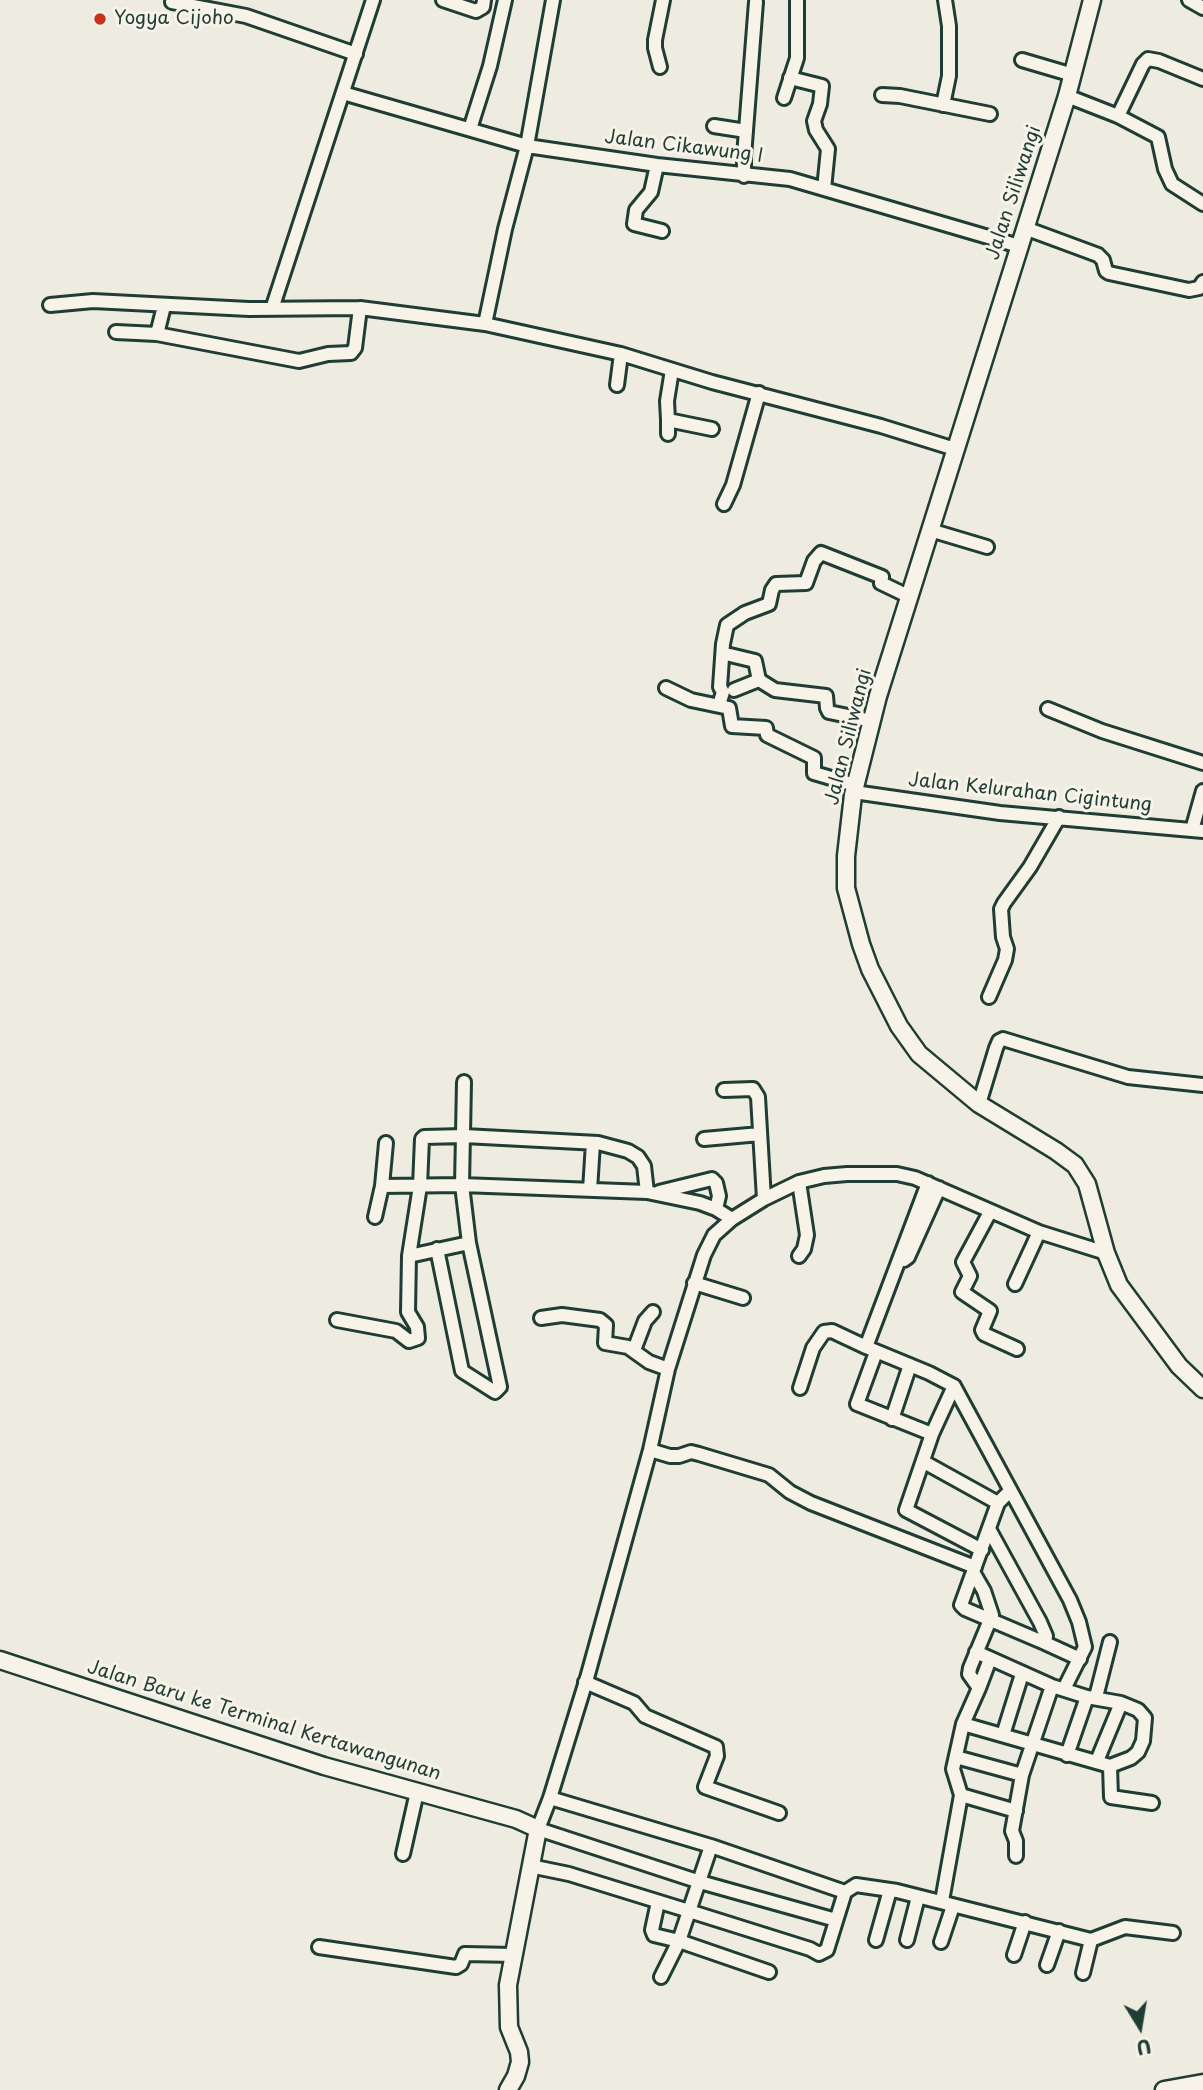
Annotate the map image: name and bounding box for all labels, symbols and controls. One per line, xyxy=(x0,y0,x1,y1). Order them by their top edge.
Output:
place label: Yogya Cijoho xyxy=(114,8,234,30)
marker: Yogya Cijoho xyxy=(92,11,108,27)
street label: Jalan Siliwangi xyxy=(982,123,1046,263)
street label: Jalan Cikawung I xyxy=(603,126,765,168)
street label: Jalan Siliwangi xyxy=(821,666,877,808)
street label: Jalan Kelurahan Cigintung xyxy=(907,769,1153,817)
street label: Jalan Baru ke Terminal Kertawangunan xyxy=(84,1656,444,1786)
north arrow xyxy=(1105,1992,1175,2062)
text: U xyxy=(1134,2032,1154,2063)

